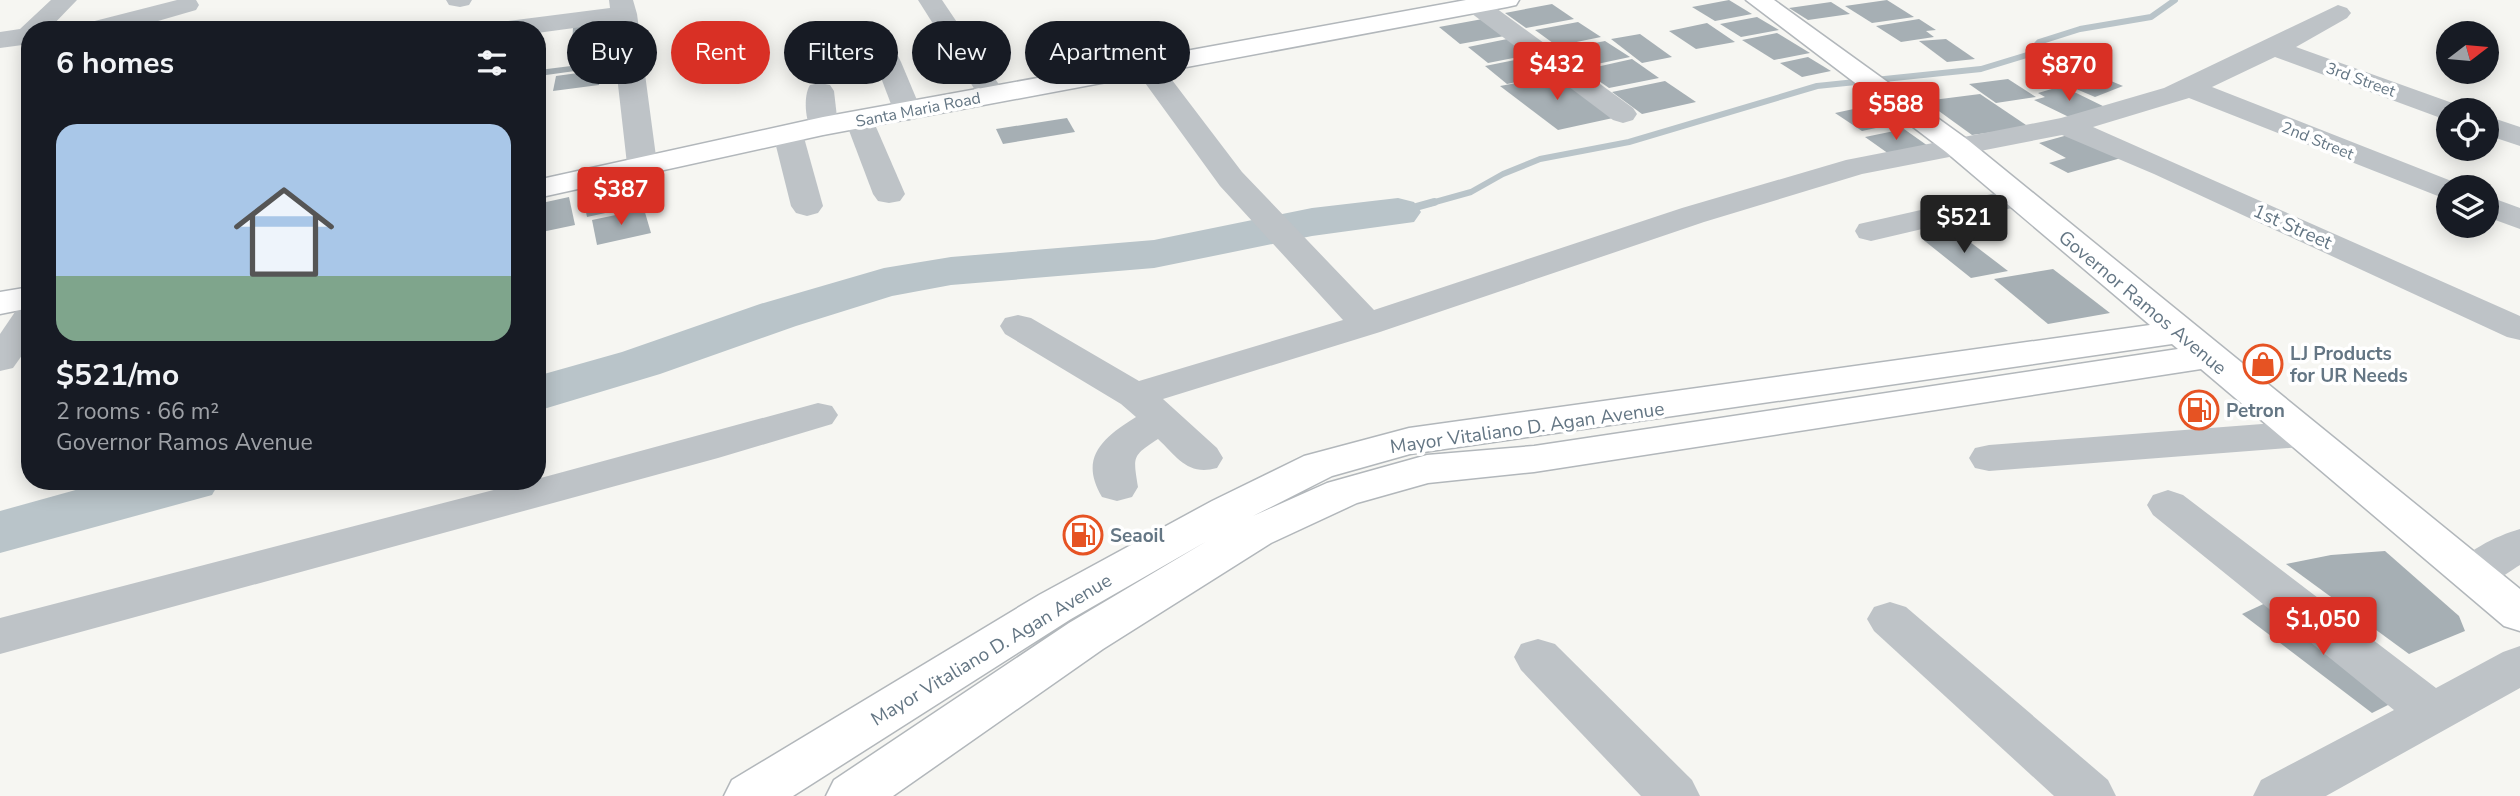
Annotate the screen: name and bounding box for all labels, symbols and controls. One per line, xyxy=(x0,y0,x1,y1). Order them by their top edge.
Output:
chip: Buy xyxy=(567,21,657,84)
chip: Rent xyxy=(671,21,770,84)
chip: Filters xyxy=(784,21,898,84)
chip: New xyxy=(912,21,1011,84)
chip: Apartment xyxy=(1025,21,1190,84)
north arrow xyxy=(2436,21,2499,84)
map controls xyxy=(2436,21,2499,238)
pin: $432 xyxy=(1516,42,1598,102)
text: 6 homes xyxy=(56,43,174,84)
pin: $870 xyxy=(2028,43,2110,103)
icon: filters xyxy=(473,44,511,82)
text: $432 xyxy=(1529,49,1585,80)
text: $870 xyxy=(2041,50,2097,81)
street label: 3rd Street xyxy=(2323,57,2399,103)
pin: $588 xyxy=(1855,82,1937,142)
street label: Santa Maria Road xyxy=(854,87,983,133)
text: $588 xyxy=(1868,89,1924,120)
button: locate xyxy=(2436,98,2499,161)
street label: 2nd Street xyxy=(2278,117,2357,165)
pin: $387 xyxy=(580,168,662,227)
icon: home xyxy=(221,169,347,295)
text: $387 xyxy=(593,174,649,205)
button: layers xyxy=(2436,175,2499,238)
pin: $521 xyxy=(1923,196,2005,255)
street label: 1st Street xyxy=(2249,198,2336,256)
text: $521 xyxy=(1936,202,1992,233)
street label: Governor Ramos Avenue xyxy=(2053,225,2232,381)
place label: LJ Products for UR Needs xyxy=(2290,341,2408,389)
shop icon: LJ Products for UR Needs xyxy=(2242,343,2284,385)
text: $521/mo xyxy=(56,355,179,396)
fuel station icon: Petron xyxy=(2178,389,2220,431)
text: 2 rooms · 66 m² xyxy=(56,396,219,427)
street label: Mayor Vitaliano D. Agan Avenue xyxy=(1388,396,1666,460)
place label: Petron xyxy=(2226,398,2285,424)
text: Governor Ramos Avenue xyxy=(56,427,313,458)
fuel station icon: Seaoil xyxy=(1062,514,1104,556)
place label: Seaoil xyxy=(1110,523,1165,549)
street label: Mayor Vitaliano D. Agan Avenue xyxy=(866,567,1117,732)
pin: $1,050 xyxy=(2266,598,2380,657)
text: $1,050 xyxy=(2286,604,2360,635)

